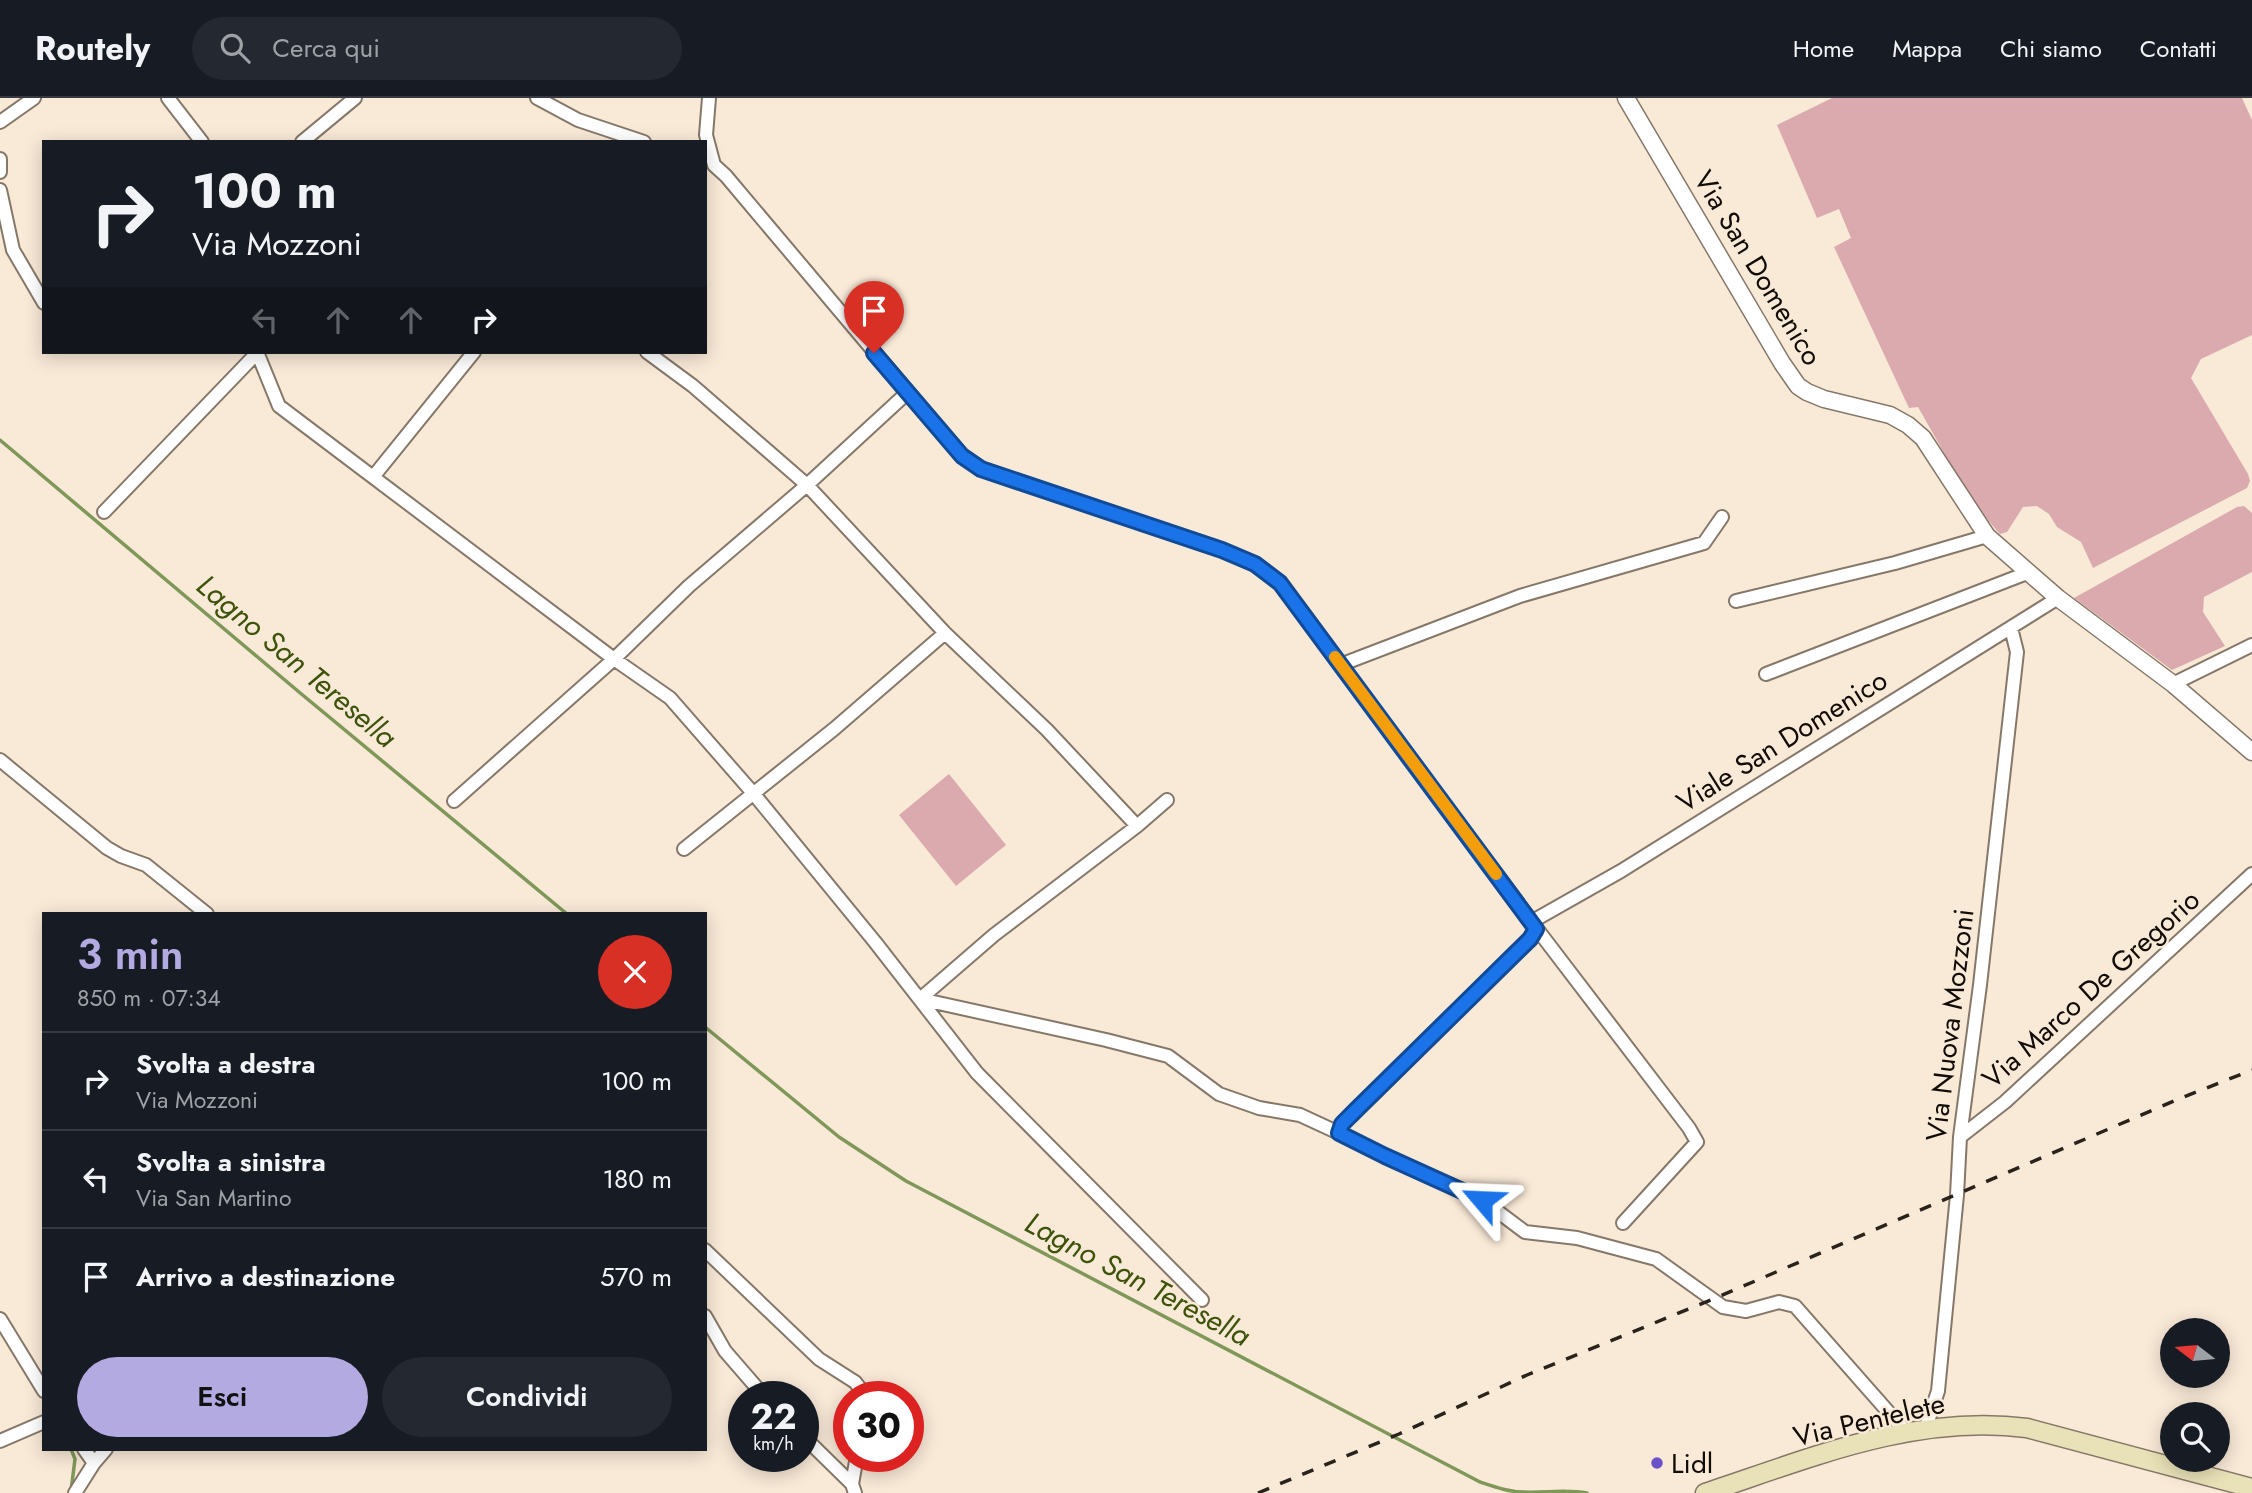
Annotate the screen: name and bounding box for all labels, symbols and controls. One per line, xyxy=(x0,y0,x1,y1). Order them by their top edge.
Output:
search box xyxy=(192,17,682,80)
text: Routely xyxy=(35,25,150,72)
icon: search xyxy=(216,29,254,67)
text: Cerca qui xyxy=(272,29,380,67)
text: Home xyxy=(1793,31,1854,66)
text: Mappa xyxy=(1892,31,1962,66)
text: Chi siamo xyxy=(2000,31,2102,66)
text: Contatti xyxy=(2140,31,2217,66)
text: 100 m xyxy=(192,156,337,226)
street label: Via San Domenico xyxy=(1684,163,1832,373)
icon: right xyxy=(77,168,168,259)
text: Via Mozzoni xyxy=(192,221,362,267)
pin xyxy=(844,281,904,353)
icon: arrive xyxy=(855,292,893,330)
icon: left xyxy=(246,301,284,339)
icon: ahead xyxy=(319,301,357,339)
icon: ahead xyxy=(392,301,430,339)
icon: right xyxy=(465,301,503,339)
water label: Lagno San Teresella xyxy=(187,564,407,758)
street label: Viale San Domenico xyxy=(1669,660,1895,822)
street label: Via Marco De Gregorio xyxy=(1973,880,2209,1098)
street label: Via Nuova Mozzoni xyxy=(1915,906,1985,1144)
text: 3 min xyxy=(77,924,183,985)
button: close xyxy=(598,935,672,1009)
text: 850 m · 07:34 xyxy=(77,981,221,1015)
text: Svolta a destra xyxy=(136,1045,316,1083)
icon: right xyxy=(77,1062,115,1100)
text: 100 m xyxy=(601,1062,672,1100)
text: Via Mozzoni xyxy=(136,1083,258,1117)
text: Svolta a sinistra xyxy=(136,1143,326,1181)
icon: left xyxy=(77,1160,115,1198)
text: 180 m xyxy=(602,1160,672,1198)
position arrow xyxy=(1445,1163,1519,1237)
text: Via San Martino xyxy=(136,1181,291,1215)
water label: Lagno San Teresella xyxy=(1017,1201,1259,1357)
icon: arrive xyxy=(77,1258,115,1296)
text: Arrivo a destinazione xyxy=(136,1258,395,1296)
text: 570 m xyxy=(600,1258,672,1296)
north arrow xyxy=(2160,1318,2230,1388)
map controls xyxy=(2160,1318,2230,1472)
button: Esci xyxy=(77,1357,368,1437)
button: Condividi xyxy=(382,1357,672,1437)
speed limit sign: 30 xyxy=(833,1381,924,1472)
street label: Via Pentelete xyxy=(1789,1383,1949,1457)
text: 22 xyxy=(751,1392,796,1442)
button: search xyxy=(2160,1402,2230,1472)
text: km/h xyxy=(753,1431,794,1457)
place label: Lidl xyxy=(1671,1443,1713,1484)
marker: Lidl xyxy=(1649,1455,1665,1471)

